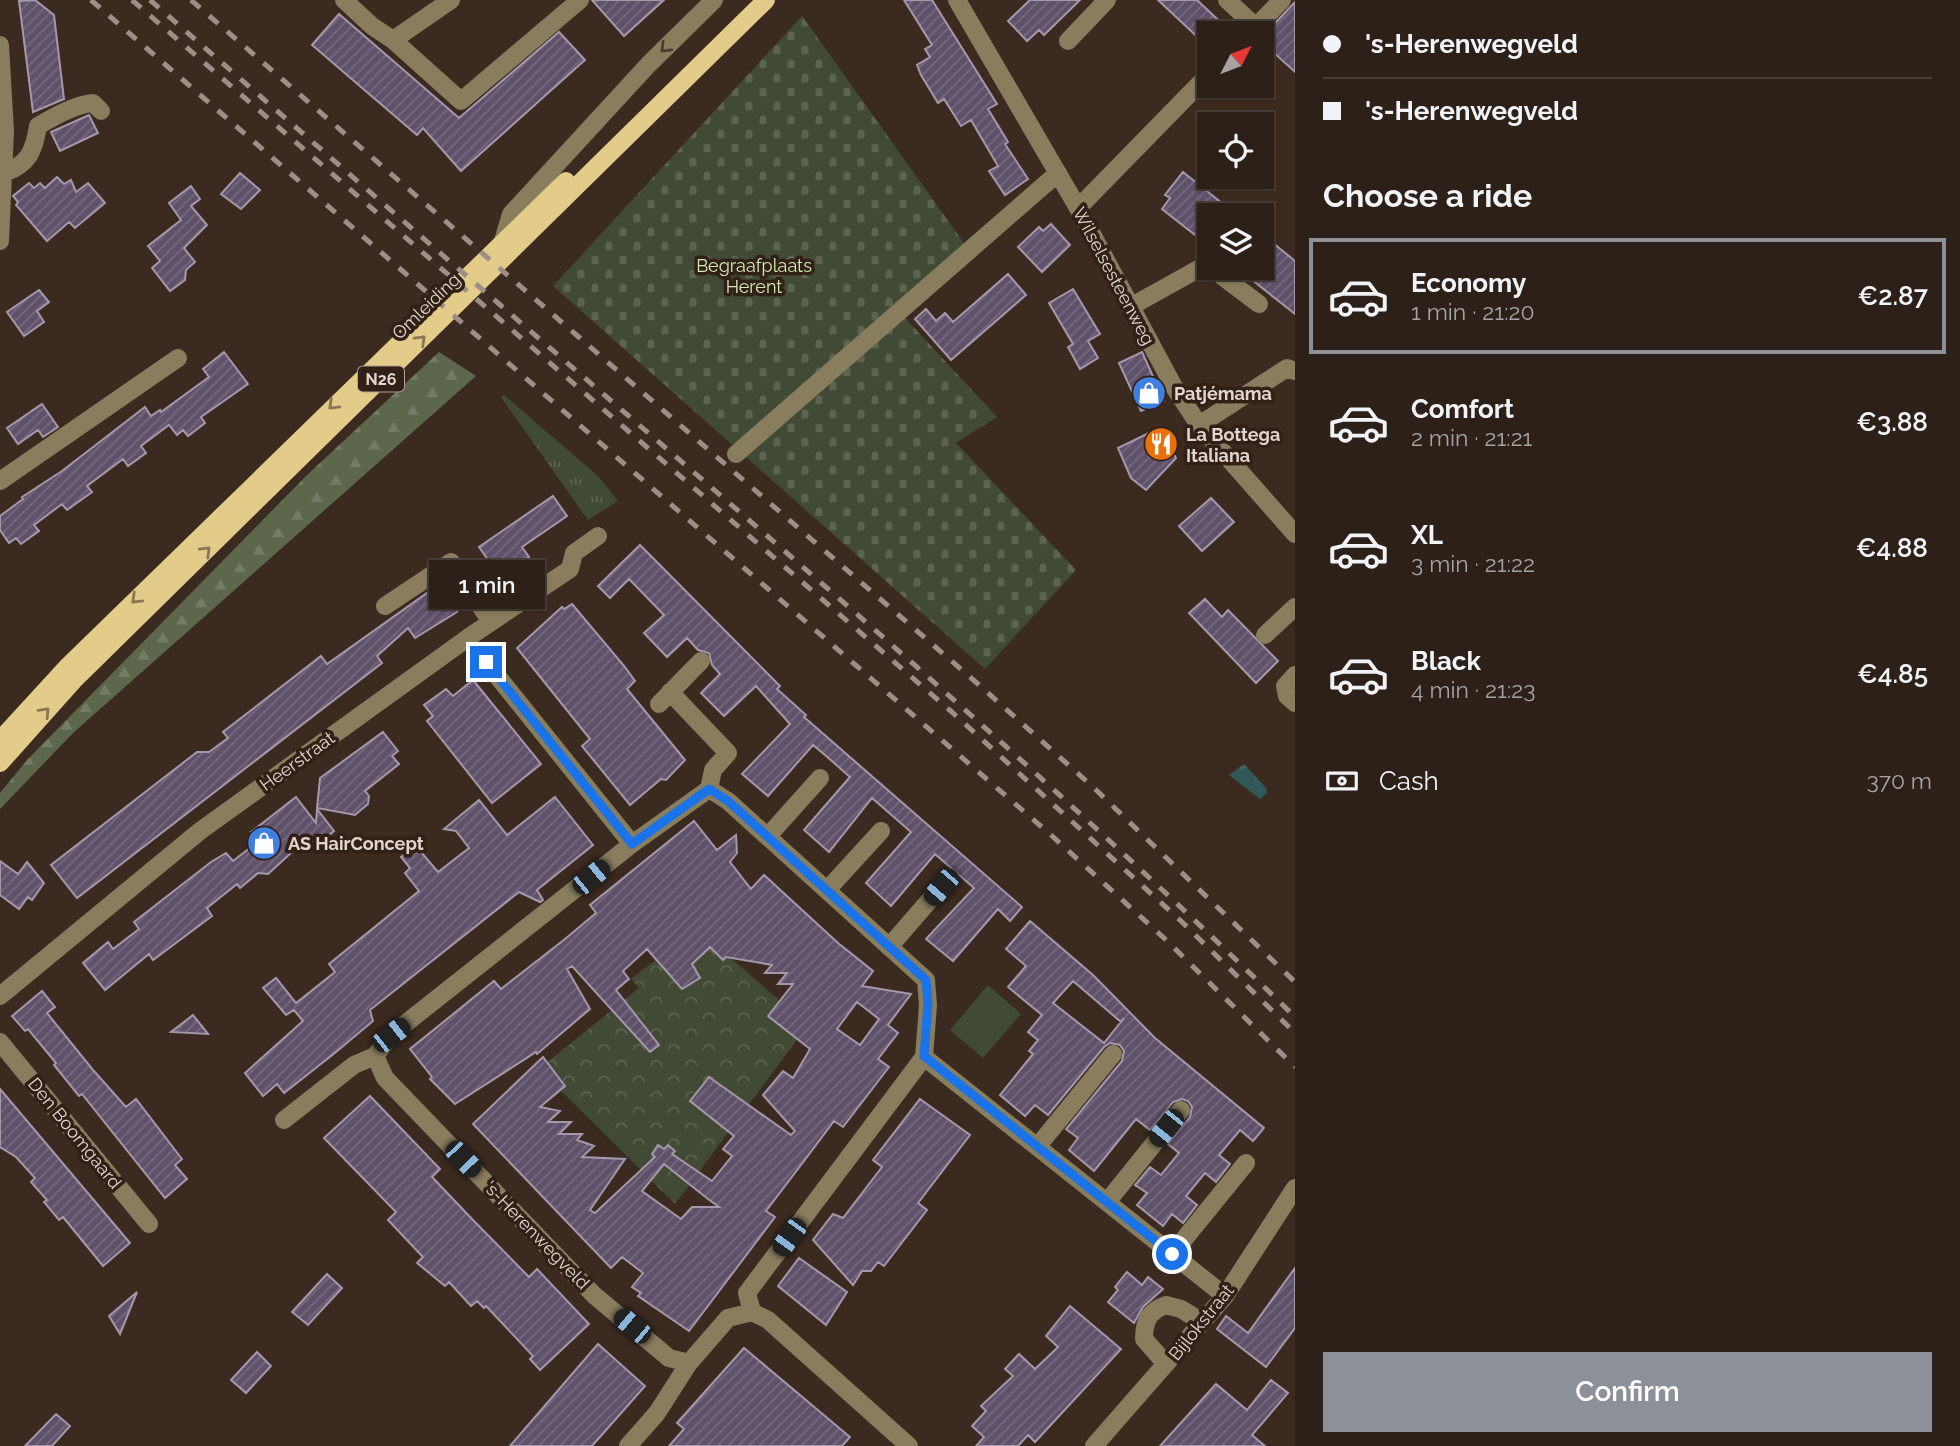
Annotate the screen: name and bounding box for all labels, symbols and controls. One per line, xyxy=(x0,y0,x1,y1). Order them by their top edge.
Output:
north arrow xyxy=(1197,21,1274,98)
map controls xyxy=(1197,21,1274,280)
text: 's-Herenwegveld xyxy=(1365,29,1578,59)
one-way arrow xyxy=(661,40,673,52)
text: 's-Herenwegveld xyxy=(1365,96,1578,126)
button: locate xyxy=(1197,112,1274,189)
text: Choose a ride xyxy=(1323,177,1532,214)
street label: Wilselsesteenweg xyxy=(1069,203,1159,349)
button: layers xyxy=(1197,203,1274,280)
park label: Begraafplaats Herent xyxy=(696,255,812,297)
icon: car xyxy=(1327,265,1390,328)
text: Economy xyxy=(1411,268,1526,298)
street label: Omleiding xyxy=(388,269,464,343)
text: €2.87 xyxy=(1858,281,1928,311)
text: 1 min · 21:20 xyxy=(1411,298,1535,325)
one-way arrow xyxy=(413,336,425,348)
road number: N26 xyxy=(358,366,404,392)
shop icon: Patjémama xyxy=(1130,374,1168,412)
place label: Patjémama xyxy=(1174,383,1272,404)
icon: car xyxy=(1327,391,1390,454)
text: Comfort xyxy=(1411,394,1514,424)
one-way arrow xyxy=(329,397,342,410)
text: €3.88 xyxy=(1856,407,1928,437)
place label: La Bottega Italiana xyxy=(1186,424,1280,466)
text: 2 min · 21:21 xyxy=(1411,424,1532,451)
restaurant icon: La Bottega Italiana xyxy=(1142,425,1180,463)
icon: car xyxy=(1327,517,1390,580)
text: XL xyxy=(1411,520,1443,550)
text: €4.88 xyxy=(1856,533,1928,563)
one-way arrow xyxy=(198,547,210,559)
text: 3 min · 21:22 xyxy=(1411,550,1535,577)
callout: 1 min xyxy=(428,560,544,610)
text: 1 min xyxy=(458,571,516,598)
one-way arrow xyxy=(131,591,144,604)
icon: car xyxy=(1327,643,1390,706)
route end xyxy=(470,646,502,678)
text: Black xyxy=(1411,646,1481,676)
text: €4.85 xyxy=(1857,659,1928,689)
text: 4 min · 21:23 xyxy=(1411,676,1535,703)
one-way arrow xyxy=(37,707,49,720)
street label: Heerstraat xyxy=(256,727,338,795)
icon: cash xyxy=(1323,762,1361,800)
text: Cash xyxy=(1379,766,1439,796)
text: 370 m xyxy=(1867,767,1932,794)
shop icon: AS HairConcept xyxy=(245,824,283,862)
place label: AS HairConcept xyxy=(288,833,424,854)
car xyxy=(569,856,614,898)
car xyxy=(920,864,963,910)
car xyxy=(368,1014,415,1056)
street label: Den Boomgaard xyxy=(24,1073,126,1193)
car xyxy=(1145,1105,1188,1151)
car xyxy=(441,1137,486,1181)
street label: 's-Herenwegveld xyxy=(480,1177,594,1293)
car xyxy=(769,1214,810,1260)
route start xyxy=(1156,1238,1188,1270)
street label: Bijlokstraat xyxy=(1164,1280,1238,1364)
car xyxy=(610,1304,655,1348)
button: Confirm xyxy=(1323,1352,1932,1432)

